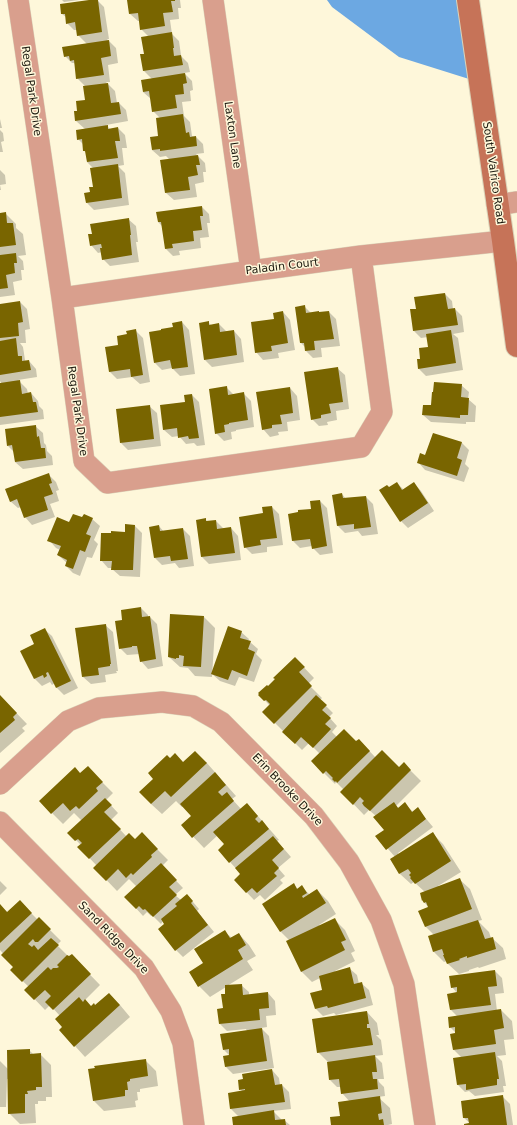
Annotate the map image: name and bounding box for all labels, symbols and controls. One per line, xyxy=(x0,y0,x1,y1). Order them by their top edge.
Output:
street label: Regal Park Drive xyxy=(18,45,44,137)
street label: Laxton Lane xyxy=(221,101,243,169)
street label: South Valrico Road xyxy=(479,121,507,225)
street label: Paladin Court xyxy=(245,256,319,278)
street label: Regal Park Drive xyxy=(64,365,90,457)
street label: Erin Brooke Drive xyxy=(249,751,325,829)
street label: Sand Ridge Drive xyxy=(75,899,151,977)

